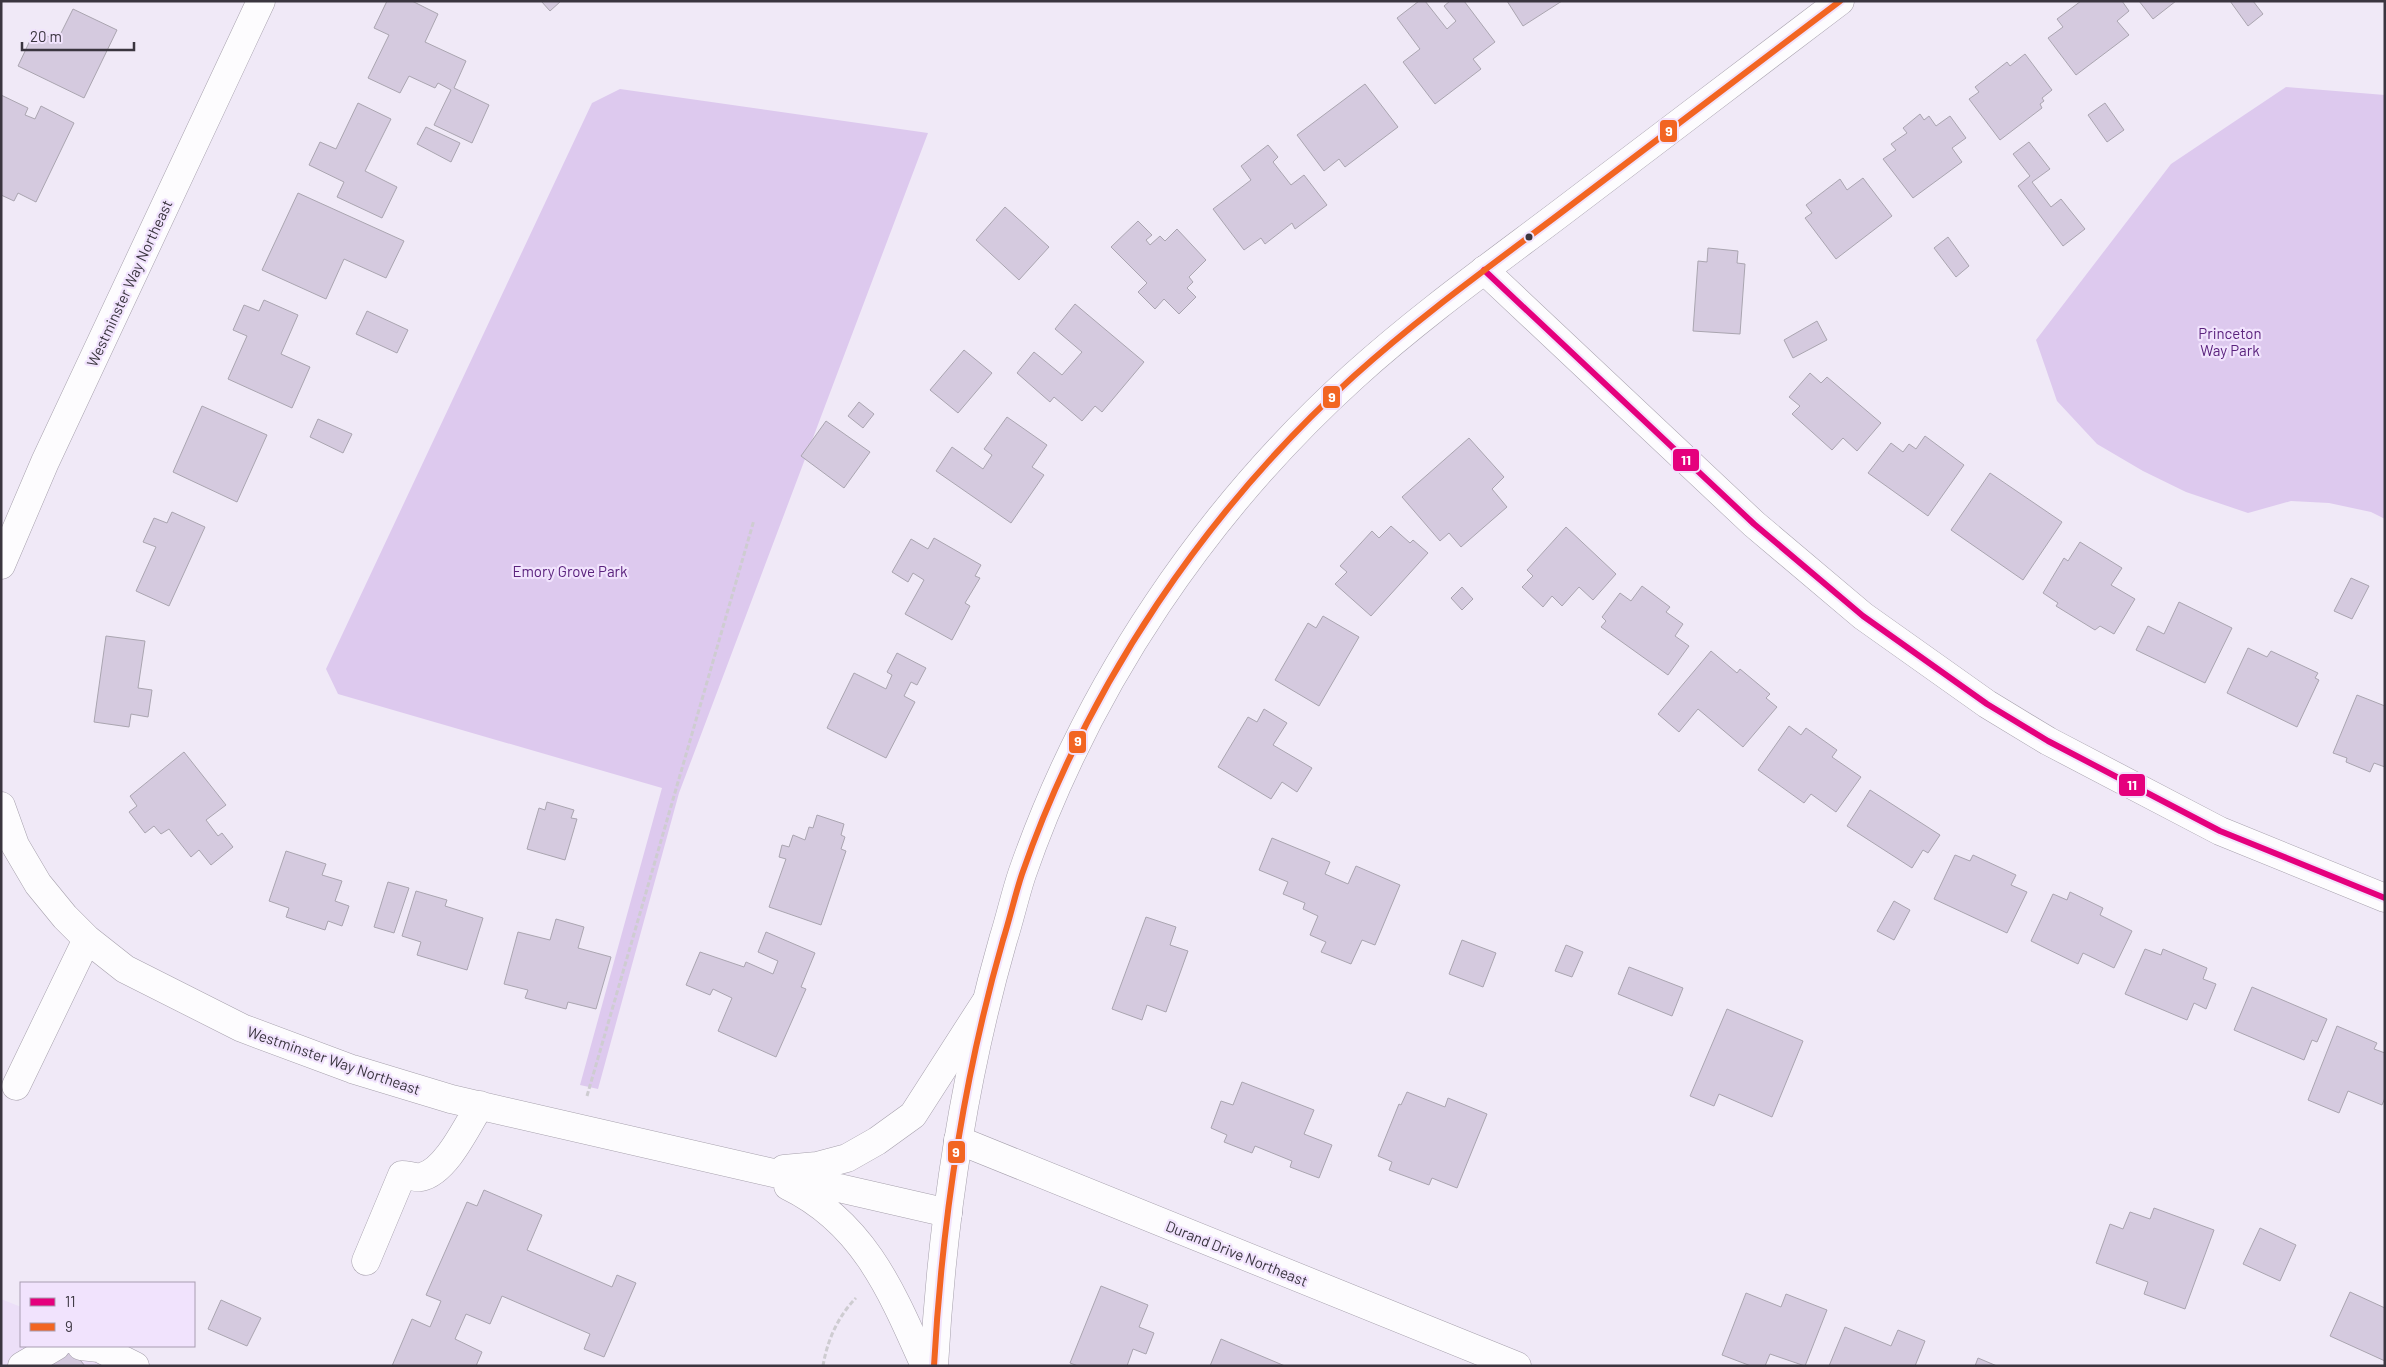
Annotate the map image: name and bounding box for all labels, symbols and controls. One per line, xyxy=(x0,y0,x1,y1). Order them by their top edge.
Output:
scale bar xyxy=(22,20,135,52)
text: 20 m xyxy=(30,27,62,45)
line badge: 9 xyxy=(1659,119,1678,143)
text: 9 xyxy=(1665,122,1673,139)
street label: Westminster Way Northeast xyxy=(82,197,176,369)
unlabelled marker xyxy=(1524,232,1534,242)
park label: Princeton Way Park xyxy=(2198,324,2262,359)
line badge: 9 xyxy=(1322,385,1341,409)
text: 9 xyxy=(1328,388,1336,405)
line badge: 11 xyxy=(1672,448,1700,472)
text: 11 xyxy=(1681,451,1691,468)
park label: Emory Grove Park xyxy=(512,562,628,580)
line badge: 9 xyxy=(1068,730,1087,754)
text: 9 xyxy=(1074,732,1082,749)
line badge: 11 xyxy=(2118,773,2146,797)
text: 11 xyxy=(2127,776,2137,793)
street label: Westminster Way Northeast xyxy=(245,1022,423,1098)
line badge: 9 xyxy=(947,1140,966,1164)
text: 9 xyxy=(952,1143,960,1160)
street label: Durand Drive Northeast xyxy=(1163,1216,1311,1290)
legend xyxy=(20,1282,195,1347)
text: 11 xyxy=(65,1292,76,1310)
text: 9 xyxy=(65,1317,73,1335)

